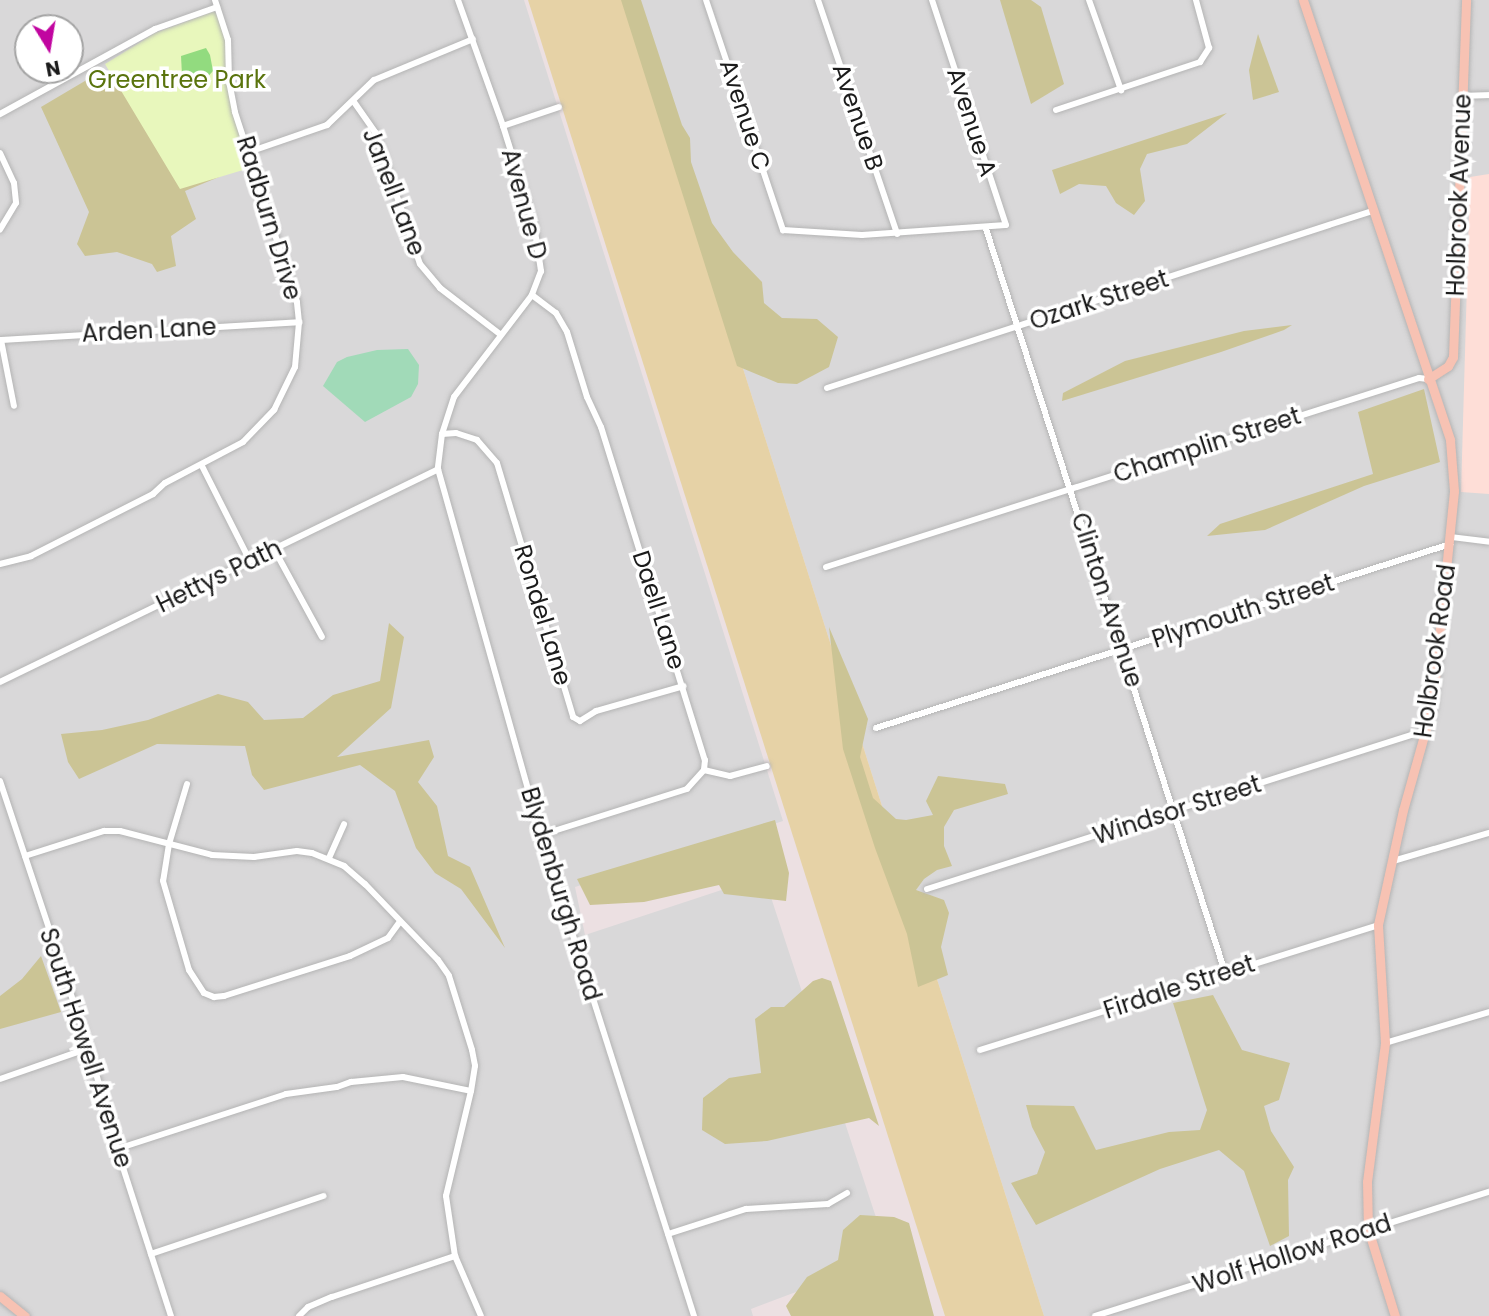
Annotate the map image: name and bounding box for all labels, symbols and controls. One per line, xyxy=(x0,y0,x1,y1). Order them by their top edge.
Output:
north arrow xyxy=(14,14,84,84)
text: N xyxy=(43,54,62,83)
street label: Avenue C xyxy=(714,56,776,174)
street label: Avenue B xyxy=(826,60,890,174)
street label: Avenue A xyxy=(941,64,1003,180)
park label: Greentree Park xyxy=(88,66,266,94)
street label: Holbrook Avenue xyxy=(1441,93,1477,297)
street label: Janell Lane xyxy=(357,124,431,260)
street label: Radburn Drive xyxy=(230,133,308,303)
street label: Avenue D xyxy=(495,145,553,263)
street label: Ozark Street xyxy=(1026,264,1172,336)
street label: Arden Lane xyxy=(81,312,217,348)
street label: Champlin Street xyxy=(1110,401,1304,489)
street label: Clinton Avenue xyxy=(1065,509,1149,691)
street label: Hettys Path xyxy=(152,533,286,619)
street label: Rondel Lane xyxy=(508,541,578,689)
street label: Daell Lane xyxy=(626,547,692,673)
street label: Holbrook Road xyxy=(1409,562,1461,740)
street label: Plymouth Street xyxy=(1148,568,1338,654)
street label: Windsor Street xyxy=(1090,769,1264,851)
street label: Blydenburgh Road xyxy=(515,784,607,1004)
street label: South Howell Avenue xyxy=(34,925,138,1171)
street label: Firdale Street xyxy=(1100,949,1258,1025)
street label: Wolf Hollow Road xyxy=(1189,1208,1395,1300)

